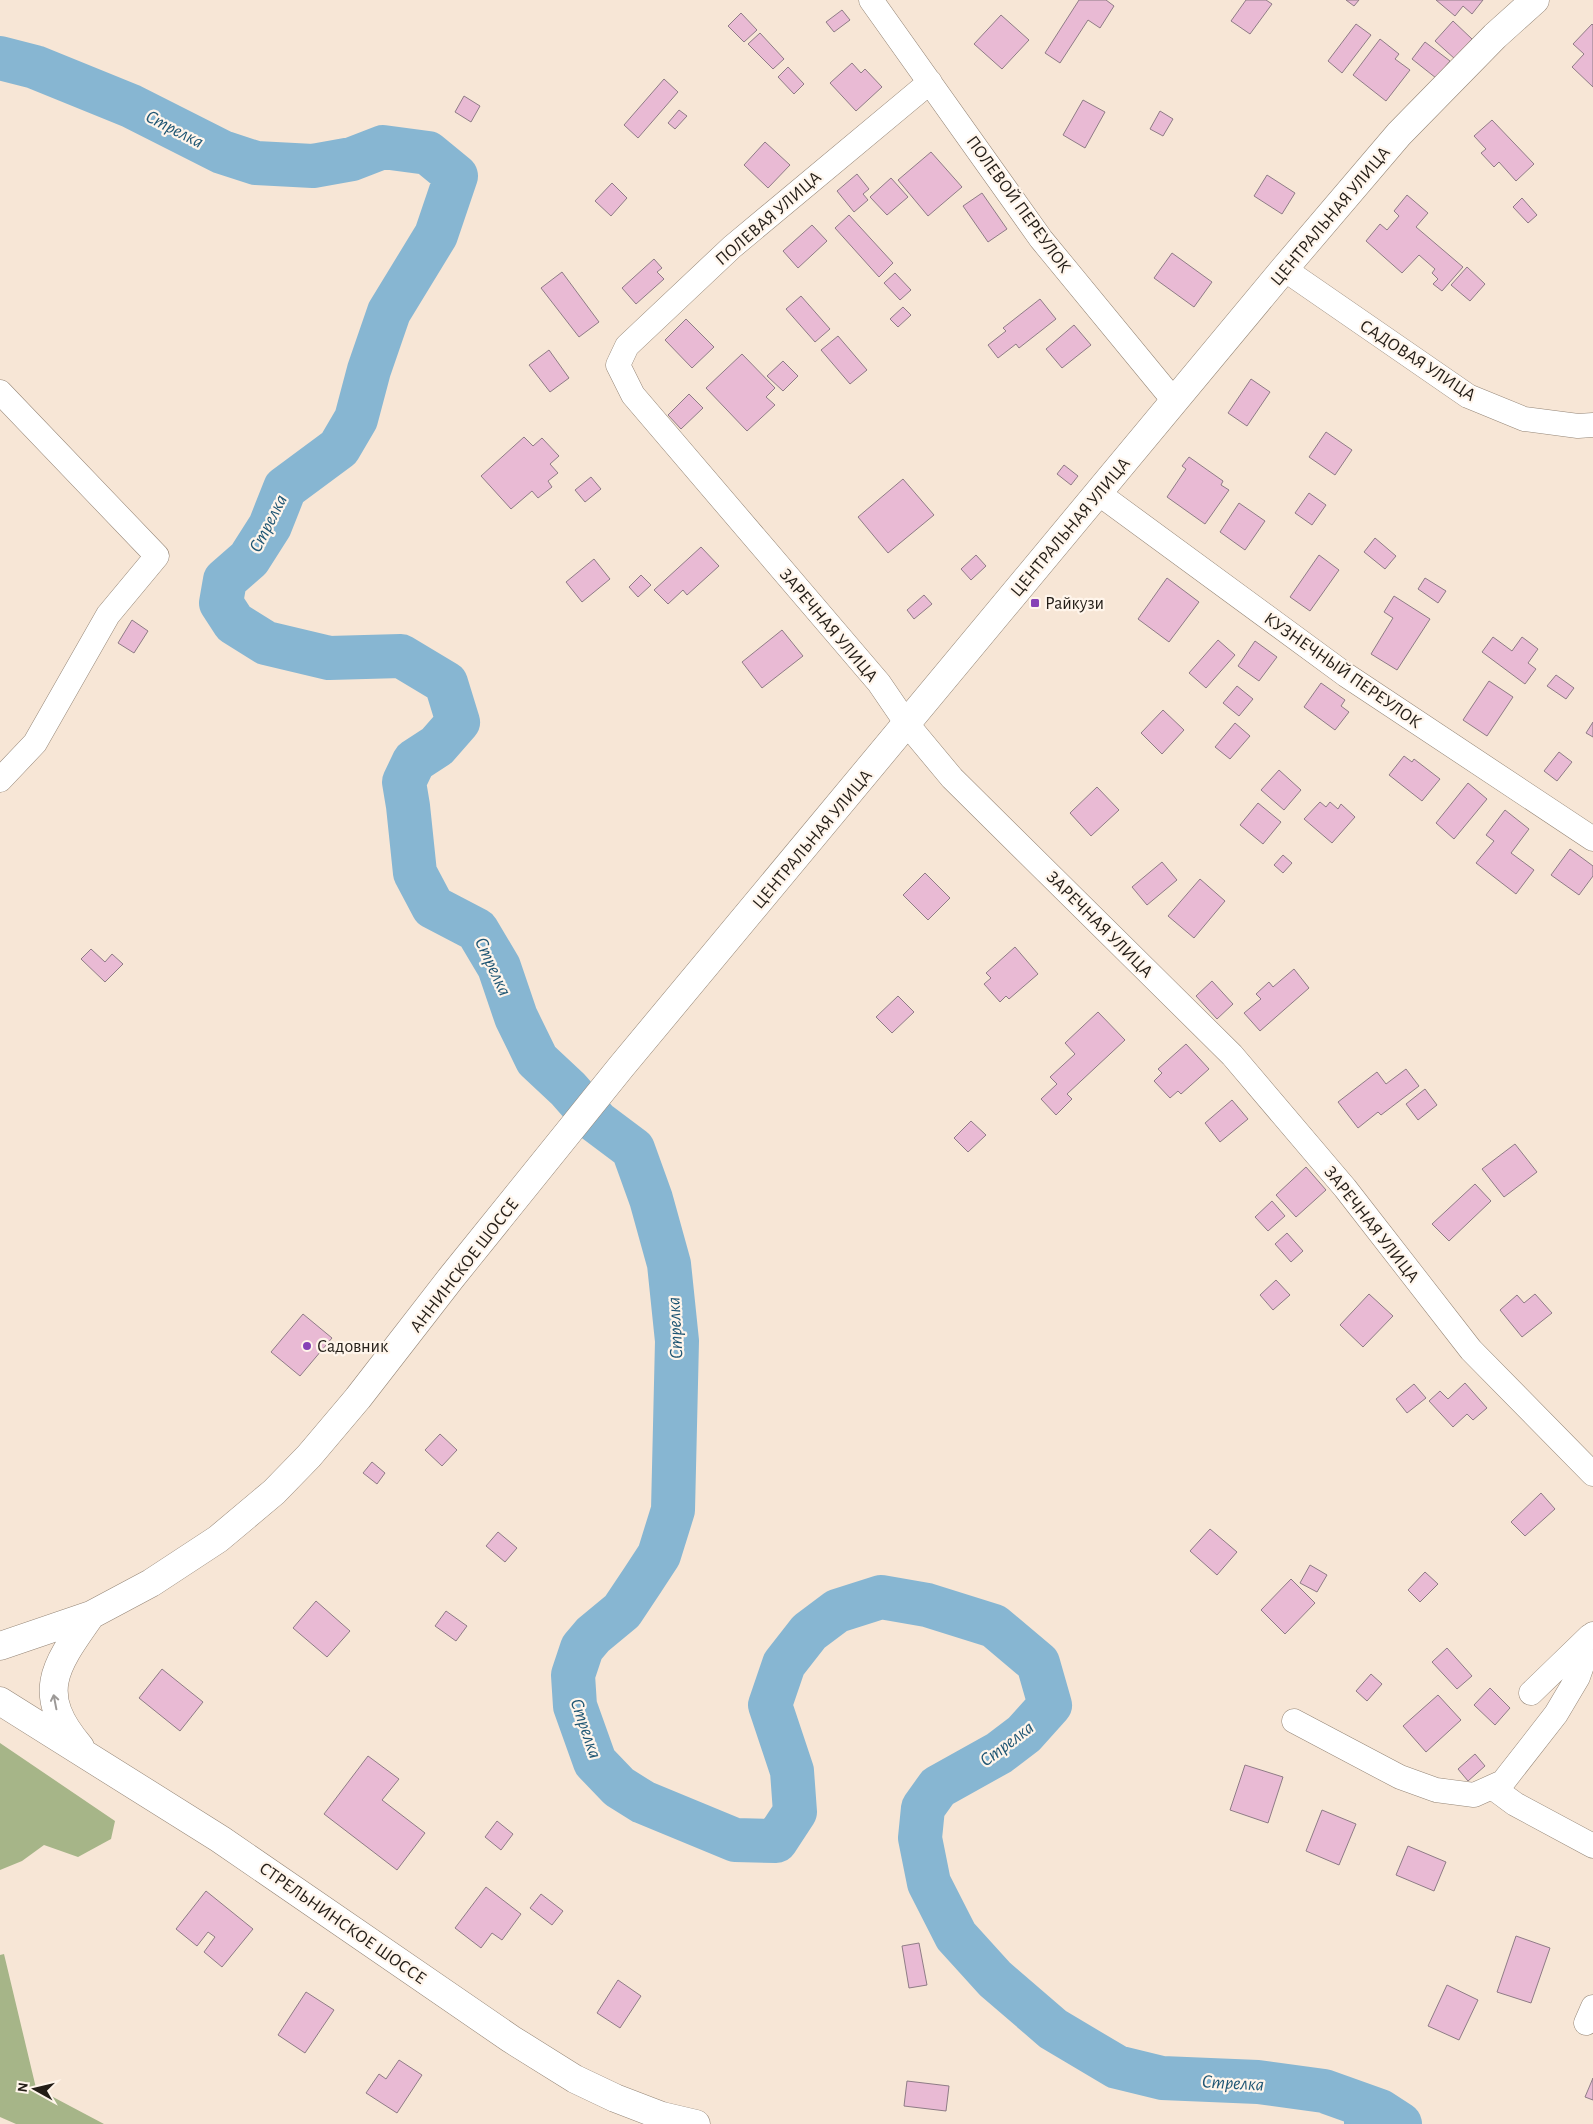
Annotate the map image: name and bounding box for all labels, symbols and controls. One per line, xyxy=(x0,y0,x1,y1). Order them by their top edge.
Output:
water label: Стрелка xyxy=(142,107,206,152)
street label: ПОЛЕВОЙ ПЕРЕУЛОК xyxy=(963,132,1076,277)
street label: ЦЕНТРАЛЬНАЯ УЛИЦА xyxy=(1268,143,1394,290)
street label: ПОЛЕВАЯ УЛИЦА xyxy=(712,168,825,269)
street label: САДОВАЯ УЛИЦА xyxy=(1356,317,1479,405)
street label: ЦЕНТРАЛЬНАЯ УЛИЦА xyxy=(1008,454,1134,601)
water label: Стрелка xyxy=(246,492,291,556)
street label: ЗАРЕЧНАЯ УЛИЦА xyxy=(776,565,881,686)
place label: Райкузи xyxy=(1045,595,1104,613)
marker: Райкузи xyxy=(1029,597,1041,609)
street label: КУЗНЕЧНЫЙ ПЕРЕУЛОК xyxy=(1260,608,1426,732)
street label: ЦЕНТРАЛЬНАЯ УЛИЦА xyxy=(750,766,876,913)
street label: ЗАРЕЧНАЯ УЛИЦА xyxy=(1043,868,1156,982)
water label: Стрелка xyxy=(471,934,514,999)
street label: ЗАРЕЧНАЯ УЛИЦА xyxy=(1320,1163,1422,1286)
street label: АННИНСКОЕ ШОССЕ xyxy=(407,1195,522,1336)
water label: Стрелка xyxy=(664,1296,687,1359)
place label: Садовник xyxy=(317,1338,389,1356)
marker: Садовник xyxy=(301,1340,313,1352)
one-way arrow xyxy=(50,1695,59,1711)
water label: Стрелка xyxy=(566,1696,605,1761)
water label: Стрелка xyxy=(976,1718,1037,1770)
street label: СТРЕЛЬНИНСКОЕ ШОССЕ xyxy=(256,1859,429,1988)
north arrow xyxy=(10,2064,60,2114)
water label: Стрелка xyxy=(1201,2072,1264,2095)
text: N xyxy=(16,2082,31,2093)

